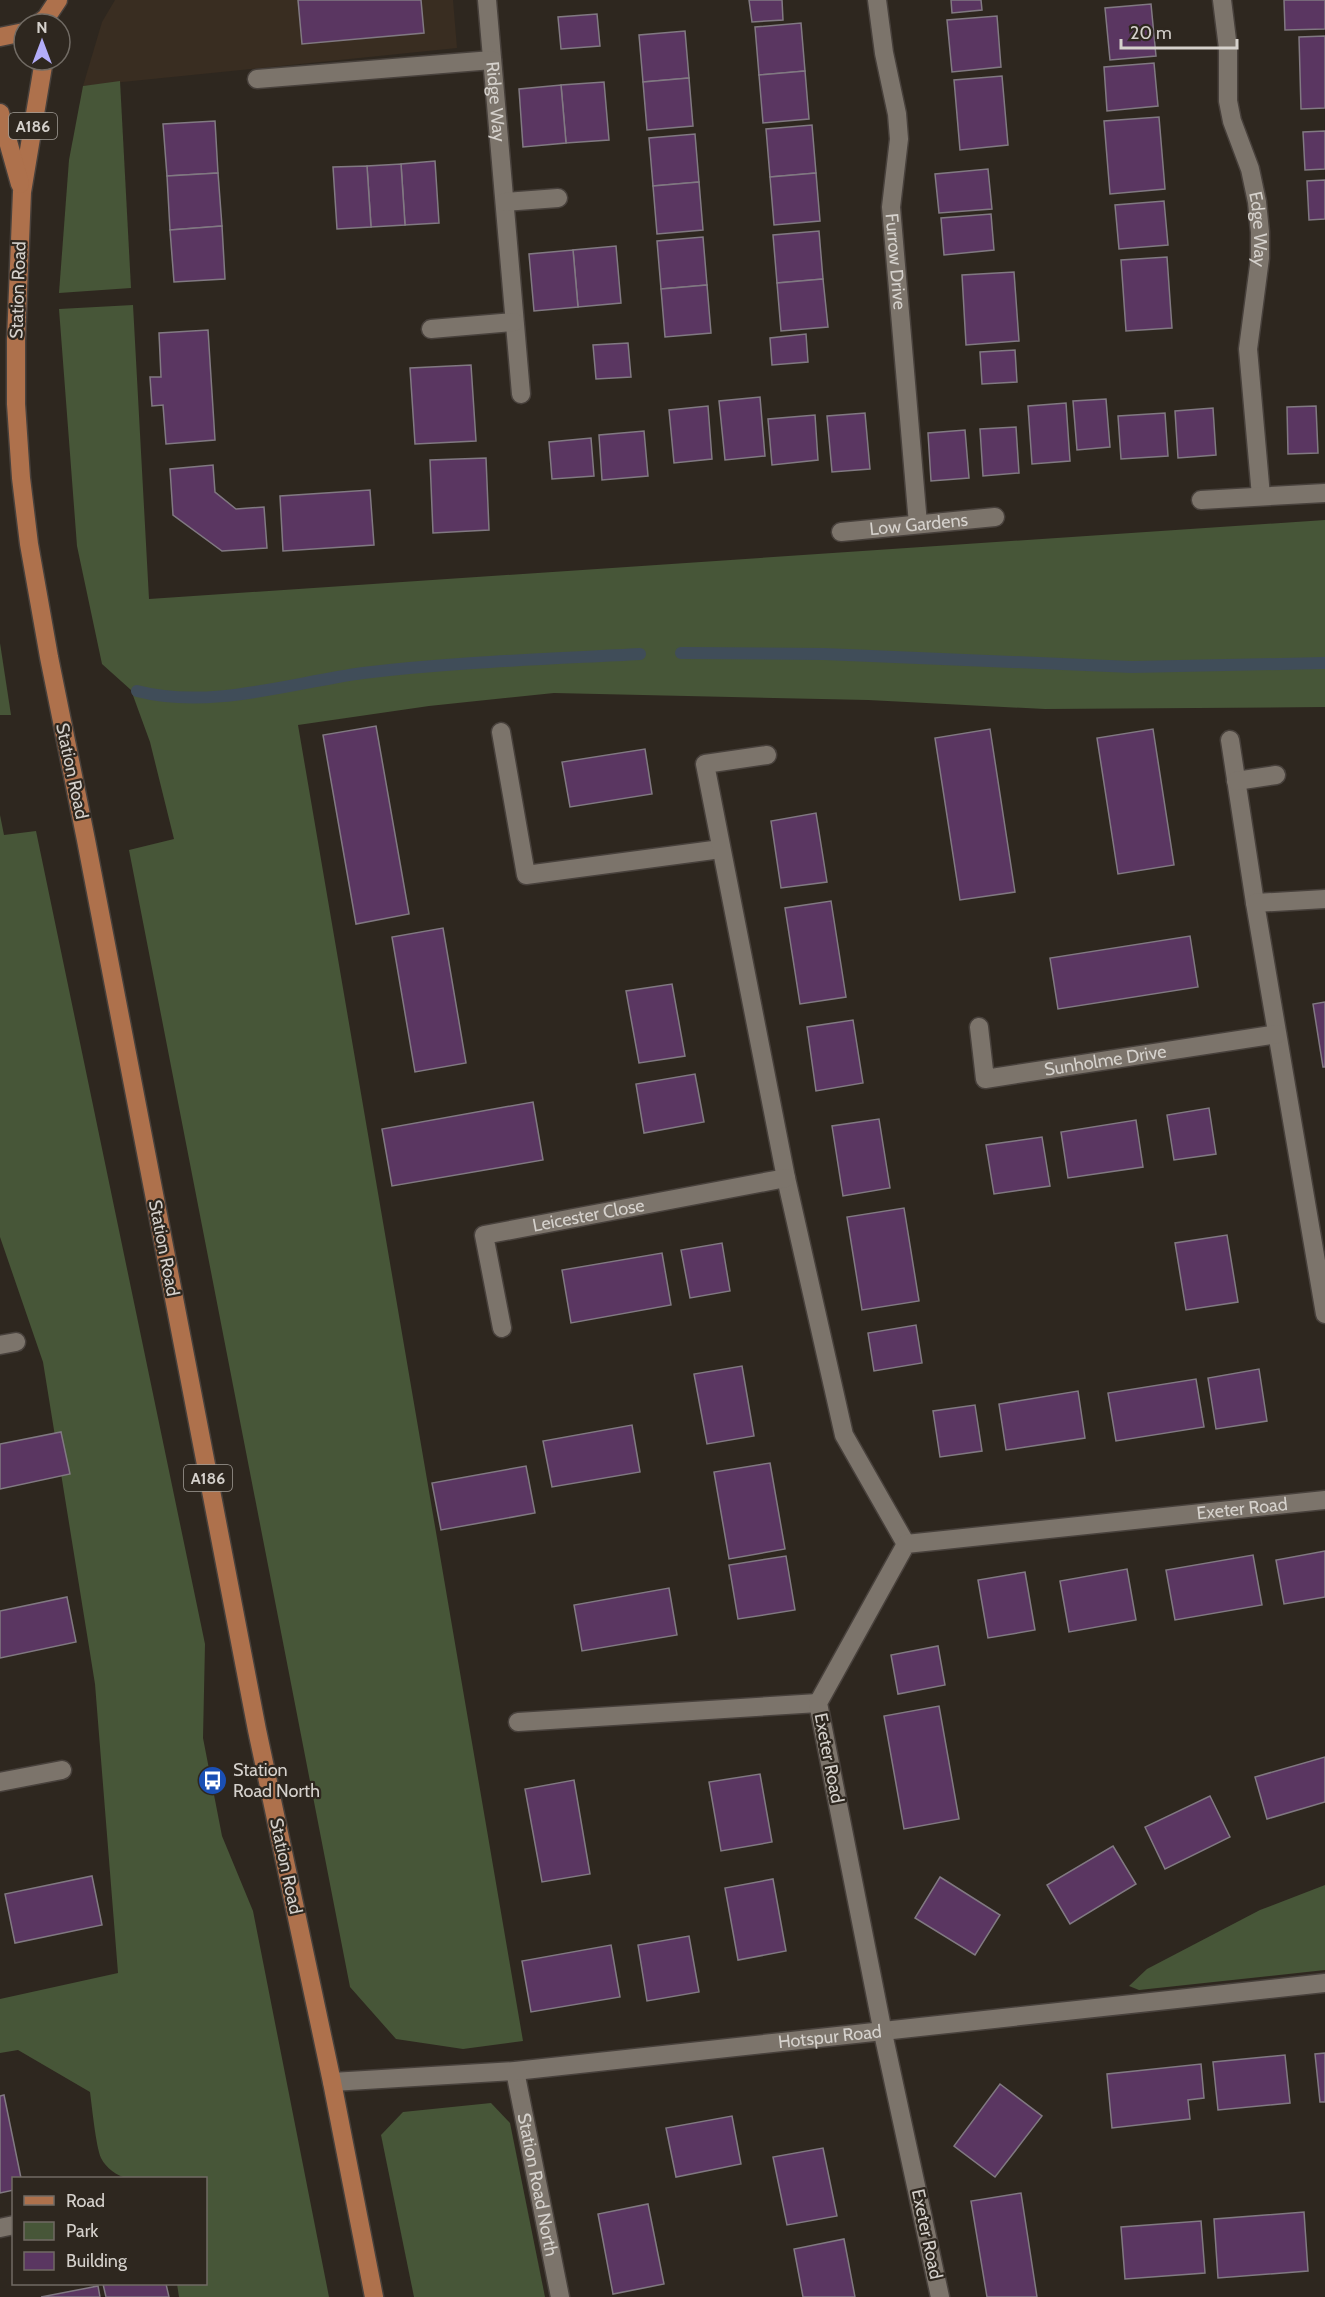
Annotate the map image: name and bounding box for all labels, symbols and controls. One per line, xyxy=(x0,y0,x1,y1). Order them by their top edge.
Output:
north arrow xyxy=(12,12,72,72)
scale bar xyxy=(1121,12,1236,50)
text: N xyxy=(36,18,48,37)
text: 20 m xyxy=(1130,22,1172,44)
street label: Ridge Way xyxy=(481,61,510,143)
road number: A186 xyxy=(9,113,57,139)
street label: Edge Way xyxy=(1244,189,1271,268)
street label: Furrow Drive xyxy=(881,212,911,311)
street label: Station Road xyxy=(5,241,31,339)
street label: Low Gardens xyxy=(868,509,969,540)
street label: Station Road xyxy=(51,721,93,821)
street label: Sunholme Drive xyxy=(1043,1040,1168,1081)
street label: Leicester Close xyxy=(531,1194,646,1237)
street label: Station Road xyxy=(144,1198,184,1298)
road number: A186 xyxy=(184,1465,232,1491)
street label: Exeter Road xyxy=(1195,1493,1289,1524)
street label: Exeter Road xyxy=(809,1711,849,1805)
place label: Station Road North xyxy=(233,1759,320,1802)
bus stop icon: Station Road North xyxy=(196,1764,228,1796)
street label: Station Road xyxy=(265,1816,307,1916)
street label: Hotspur Road xyxy=(777,2020,883,2053)
street label: Station Road North xyxy=(513,2111,563,2258)
legend xyxy=(12,2177,207,2285)
street label: Exeter Road xyxy=(907,2187,947,2281)
text: Road xyxy=(66,2190,105,2212)
text: Park xyxy=(66,2220,99,2242)
text: Building xyxy=(66,2250,128,2272)

